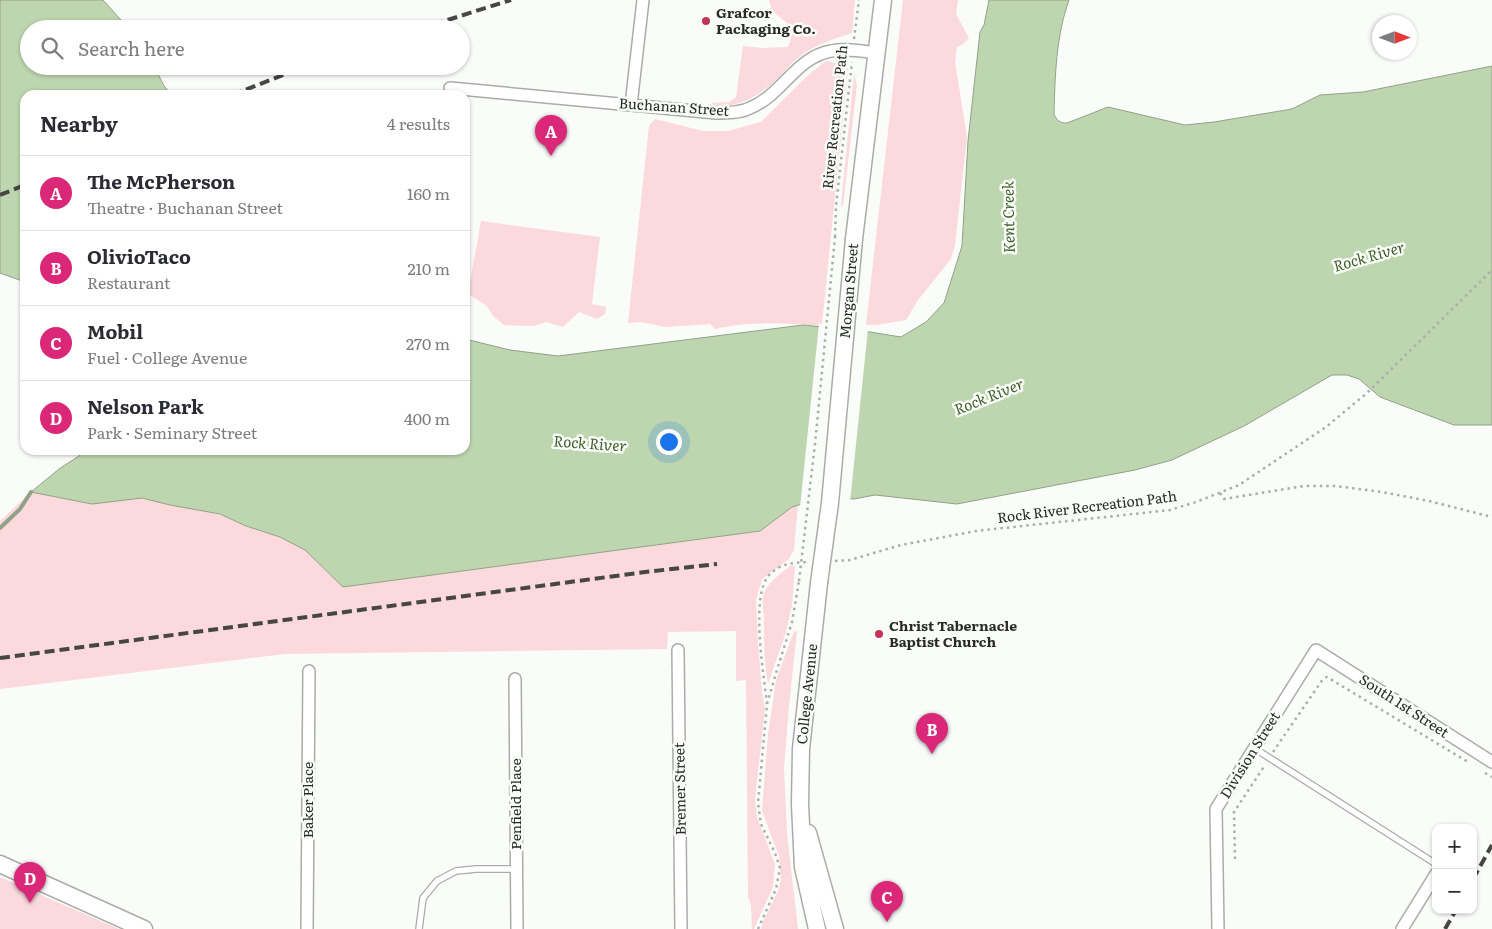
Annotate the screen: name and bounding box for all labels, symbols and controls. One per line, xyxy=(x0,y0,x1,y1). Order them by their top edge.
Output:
place label: Grafcor Packaging Co. xyxy=(716,2,816,38)
marker: Grafcor Packaging Co. xyxy=(700,15,712,27)
north arrow xyxy=(1372,15,1417,60)
search box xyxy=(20,20,470,75)
icon: search xyxy=(38,34,66,62)
text: Search here xyxy=(78,34,185,62)
street label: River Recreation Path xyxy=(816,44,852,190)
street label: Buchanan Street xyxy=(618,92,730,120)
text: Nearby xyxy=(40,107,118,138)
text: 4 results xyxy=(387,111,450,135)
pin: A xyxy=(535,115,567,156)
text: The McPherson xyxy=(87,167,235,195)
water label: Kent Creek xyxy=(995,180,1020,253)
text: A xyxy=(50,181,62,205)
text: 160 m xyxy=(407,181,450,205)
text: Theatre · Buchanan Street xyxy=(87,195,283,219)
water label: Rock River xyxy=(1330,234,1407,277)
text: OlivioTaco xyxy=(87,242,191,270)
street label: Morgan Street xyxy=(834,242,862,339)
text: B xyxy=(50,256,62,280)
text: 210 m xyxy=(407,256,450,280)
text: Restaurant xyxy=(87,270,171,294)
text: Mobil xyxy=(87,317,143,345)
text: C xyxy=(50,331,62,355)
text: 270 m xyxy=(406,331,450,355)
text: Fuel · College Avenue xyxy=(87,345,247,369)
water label: Rock River xyxy=(950,371,1027,420)
text: Nelson Park xyxy=(87,392,204,420)
text: D xyxy=(50,406,62,430)
text: 400 m xyxy=(404,406,450,430)
text: Park · Seminary Street xyxy=(87,420,257,444)
water label: Rock River xyxy=(553,428,627,457)
your location xyxy=(656,429,682,455)
street label: Rock River Recreation Path xyxy=(996,485,1178,527)
place label: Christ Tabernacle Baptist Church xyxy=(889,615,1017,651)
marker: Christ Tabernacle Baptist Church xyxy=(873,628,885,640)
street label: College Avenue xyxy=(791,643,821,745)
street label: South 1st Street xyxy=(1356,669,1454,742)
street label: Division Street xyxy=(1214,707,1284,802)
pin: B xyxy=(916,713,948,754)
street label: Bremer Street xyxy=(668,742,690,836)
street label: Penfield Place xyxy=(505,758,525,850)
street label: Baker Place xyxy=(297,762,317,838)
map controls xyxy=(1432,824,1477,914)
button: + xyxy=(1432,824,1477,869)
pin: D xyxy=(14,862,46,903)
button: − xyxy=(1432,869,1477,914)
pin: C xyxy=(871,881,903,922)

